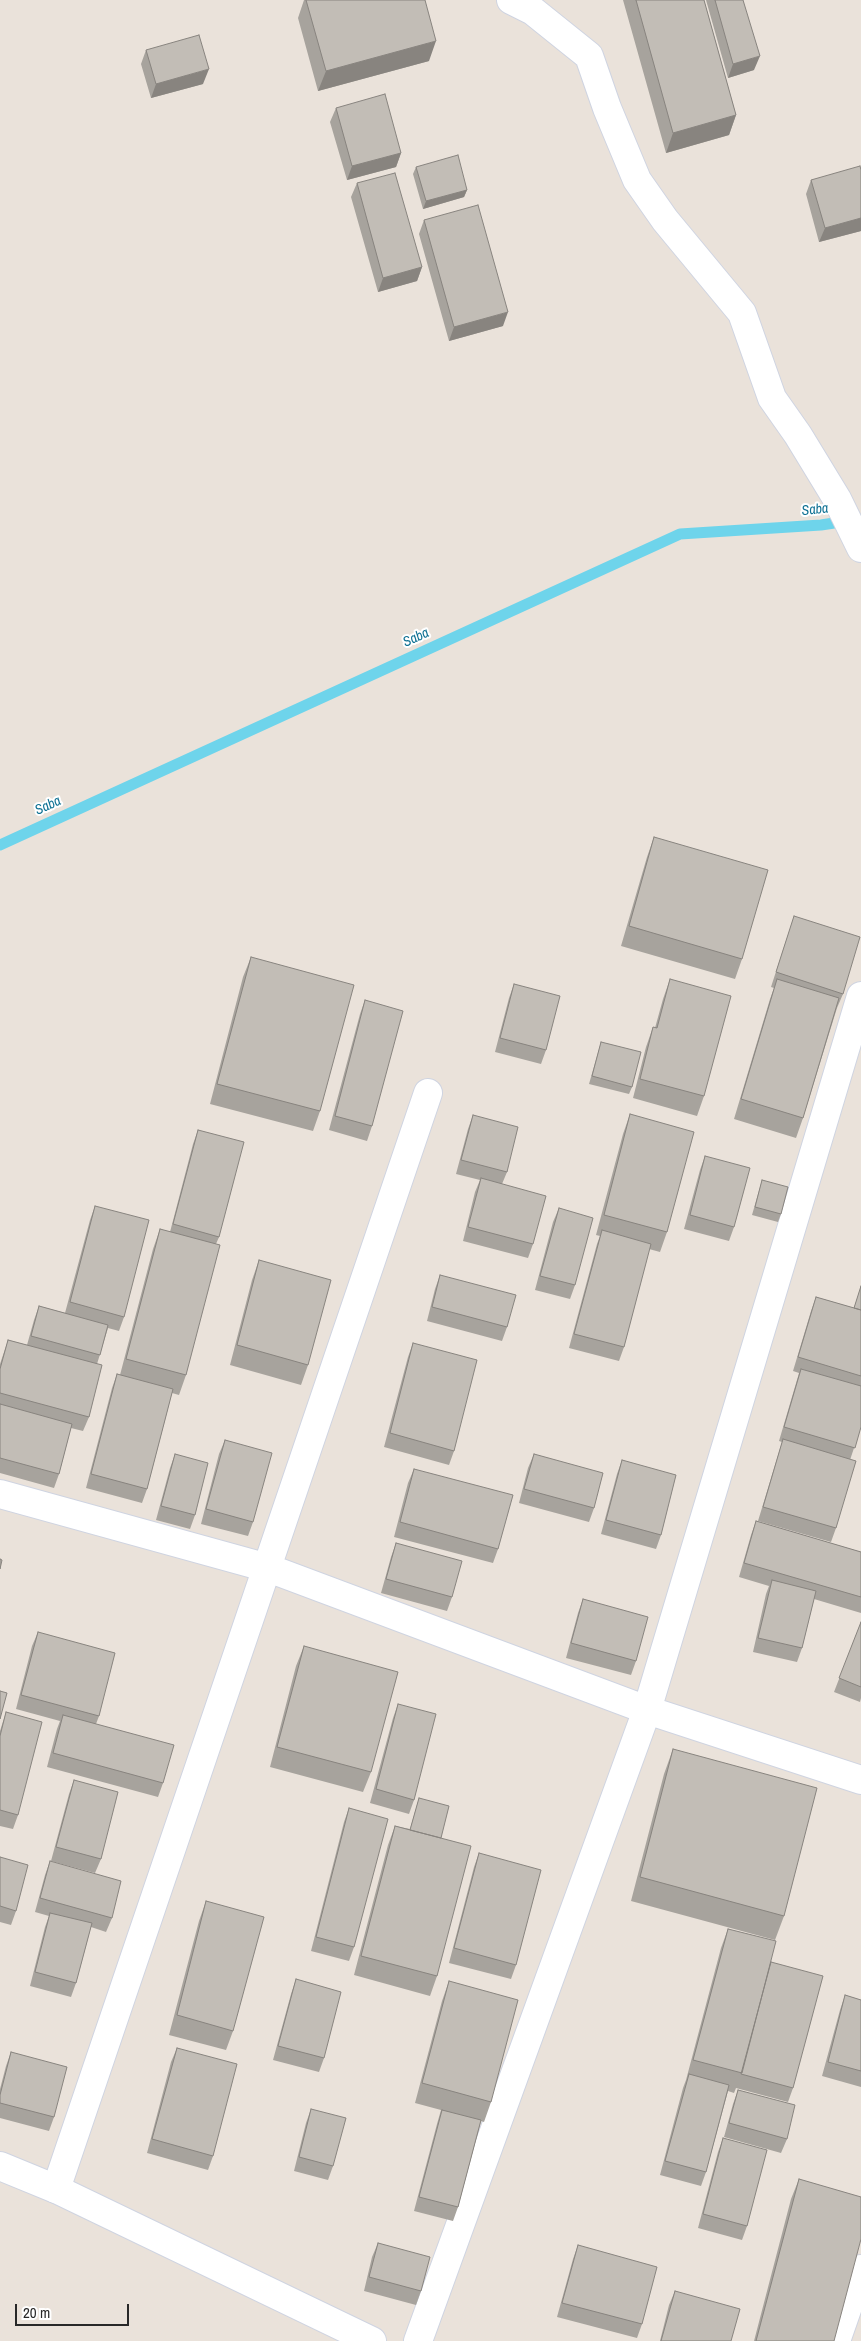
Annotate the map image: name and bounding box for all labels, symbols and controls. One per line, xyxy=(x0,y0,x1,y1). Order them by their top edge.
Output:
water label: Saba xyxy=(801,500,829,520)
water label: Saba xyxy=(400,625,432,651)
water label: Saba xyxy=(32,793,64,819)
scale bar xyxy=(18,2294,131,2326)
text: 20 m xyxy=(23,2302,50,2323)

